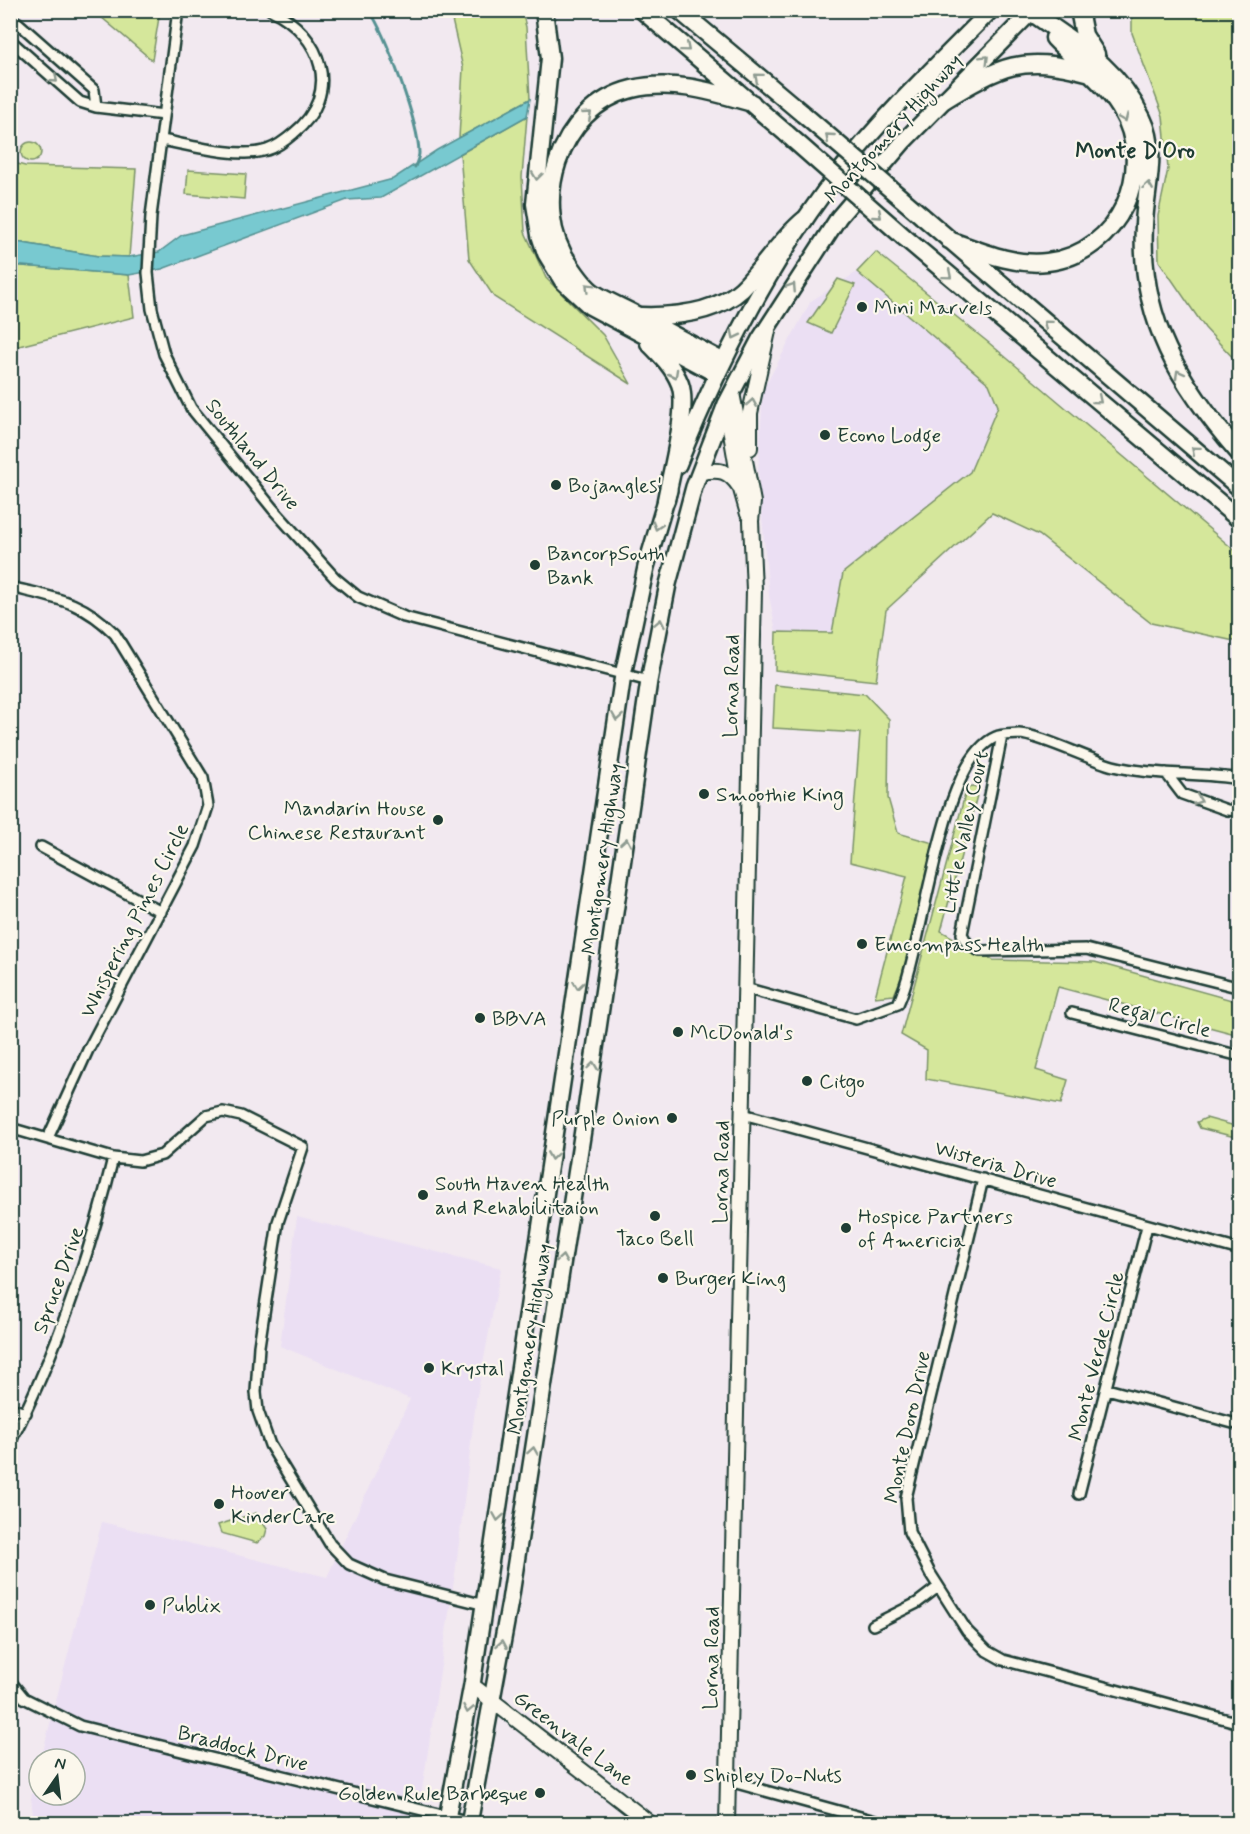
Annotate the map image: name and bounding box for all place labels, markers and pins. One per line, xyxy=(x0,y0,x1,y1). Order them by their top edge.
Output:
place label: Mini Marvels xyxy=(874,294,992,322)
marker: Mini Marvels xyxy=(855,300,869,314)
place label: Econo Lodge xyxy=(837,422,941,452)
marker: Econo Lodge xyxy=(818,428,832,442)
place label: Bojangles' xyxy=(568,472,662,500)
marker: Bojangles' xyxy=(549,478,563,492)
place label: BancorpSouth Bank xyxy=(547,540,665,592)
marker: BancorpSouth Bank xyxy=(528,558,542,572)
place label: Smoothie King xyxy=(716,781,844,810)
marker: Smoothie King xyxy=(697,787,711,801)
place label: Mandarin House Chinese Restaurant xyxy=(247,795,426,847)
marker: Mandarin House Chinese Restaurant xyxy=(431,813,445,827)
place label: Emcompass Health xyxy=(874,931,1044,959)
marker: Emcompass Health xyxy=(855,937,869,951)
place label: BBVA xyxy=(492,1005,547,1033)
marker: BBVA xyxy=(473,1011,487,1025)
place label: McDonald's xyxy=(690,1019,793,1047)
marker: McDonald's xyxy=(671,1025,685,1039)
place label: Citgo xyxy=(819,1068,865,1097)
marker: Citgo xyxy=(800,1074,814,1088)
place label: Purple Onion xyxy=(551,1105,660,1133)
marker: Purple Onion xyxy=(665,1111,679,1125)
place label: South Haven Health and Rehabiliitaion xyxy=(435,1170,609,1222)
marker: South Haven Health and Rehabiliitaion xyxy=(416,1188,430,1202)
place label: Hospice Partners of Americia xyxy=(858,1203,1013,1255)
marker: Taco Bell xyxy=(648,1209,662,1223)
marker: Hospice Partners of Americia xyxy=(839,1221,853,1235)
place label: Taco Bell xyxy=(616,1225,694,1253)
place label: Burger King xyxy=(675,1265,786,1294)
marker: Burger King xyxy=(656,1271,670,1285)
place label: Krystal xyxy=(441,1355,504,1383)
marker: Krystal xyxy=(422,1361,436,1375)
place label: Hoover KinderCare xyxy=(231,1479,335,1531)
marker: Hoover KinderCare xyxy=(212,1497,226,1511)
place label: Publix xyxy=(162,1592,221,1620)
marker: Publix xyxy=(143,1598,157,1612)
place label: Shipley Do-Nuts xyxy=(703,1762,842,1790)
marker: Shipley Do-Nuts xyxy=(684,1768,698,1782)
place label: Golden Rule Barbeque xyxy=(338,1780,528,1808)
marker: Golden Rule Barbeque xyxy=(533,1786,547,1800)

